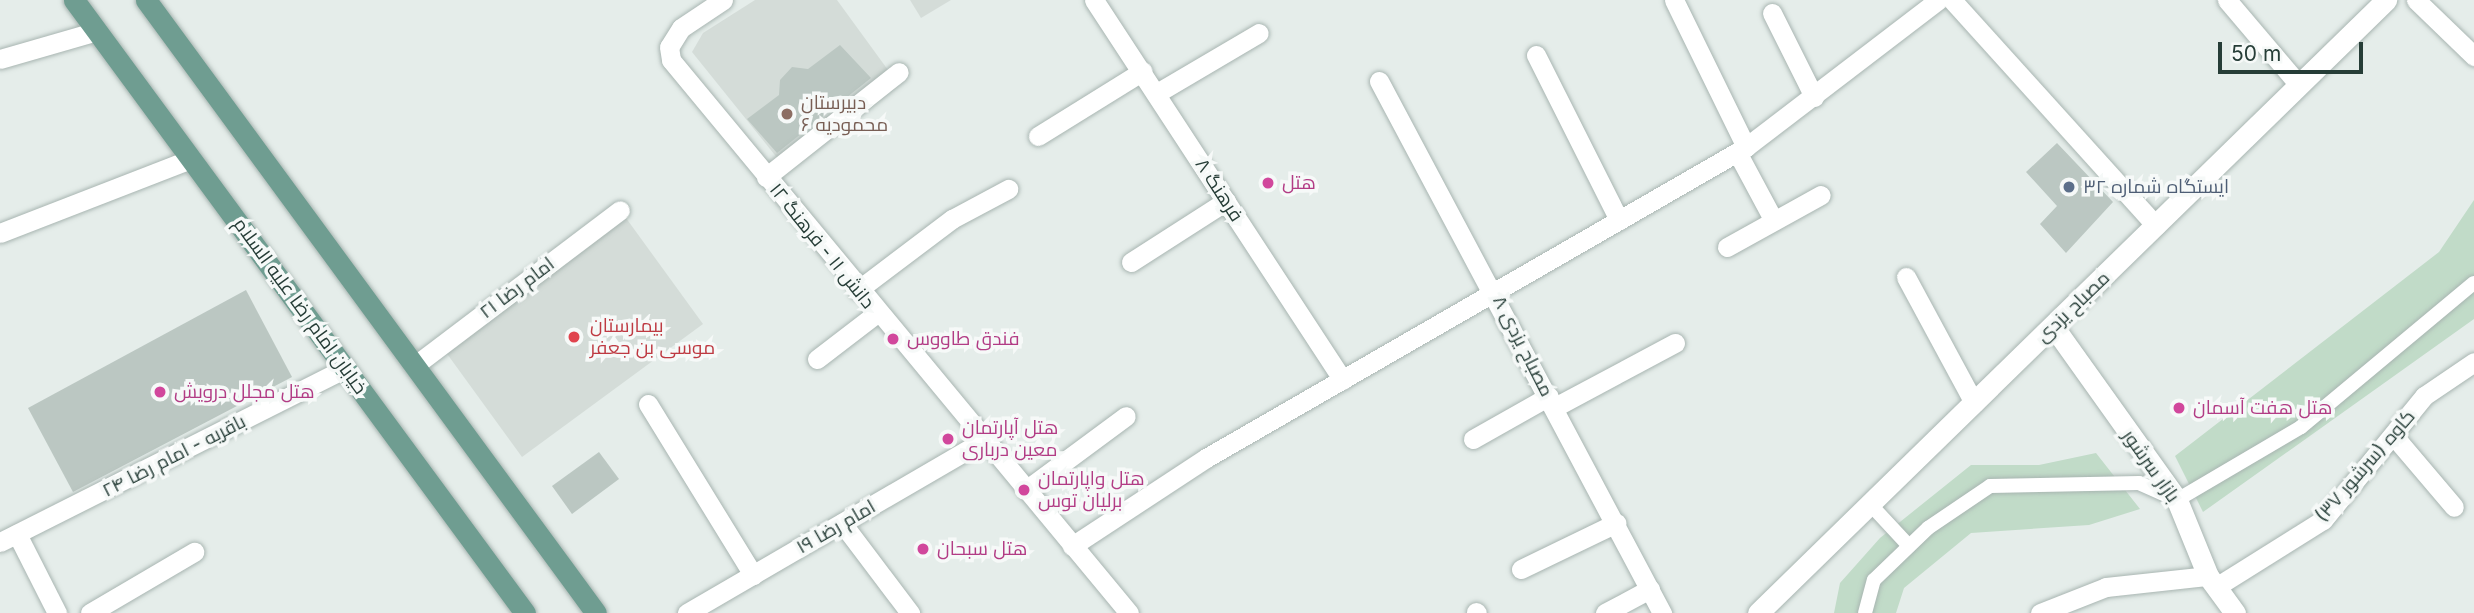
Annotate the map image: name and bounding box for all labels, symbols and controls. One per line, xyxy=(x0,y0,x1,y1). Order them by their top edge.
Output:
scale bar xyxy=(2222,28,2367,72)
text: 50 m xyxy=(2231,41,2281,66)
place label: دبیرستان محمودیه ۶ xyxy=(801,92,888,136)
marker: دبیرستان محمودیه ۶ xyxy=(779,106,795,122)
street label: فرهنگ ۸ xyxy=(1190,154,1248,226)
place label: هتل xyxy=(1282,172,1316,194)
marker: هتل xyxy=(1260,175,1276,191)
place label: ایستگاه شماره ۳۲ xyxy=(2083,176,2229,198)
street label: دانش ۱۱ - فرهنگ ۱۲ xyxy=(765,179,879,313)
marker: ایستگاه شماره ۳۲ xyxy=(2061,179,2077,195)
street label: خیابان امام رضا علیه السلام xyxy=(228,213,372,399)
street label: امام رضا ۲۱ xyxy=(475,253,559,323)
street label: مصباح یزدی xyxy=(2032,267,2114,347)
street label: مصباح یزدی ۸ xyxy=(1488,292,1558,400)
place label: بیمارستان موسی بن جعفر xyxy=(590,315,715,359)
marker: بیمارستان موسی بن جعفر xyxy=(564,327,584,347)
place label: فندق طاووس xyxy=(907,328,1019,350)
marker: فندق طاووس xyxy=(885,331,901,347)
place label: هتل مجلل درویش xyxy=(174,381,315,403)
marker: هتل مجلل درویش xyxy=(152,384,168,400)
place label: هتل هفت آسمان xyxy=(2193,397,2332,419)
marker: هتل هفت آسمان xyxy=(2171,400,2187,416)
street label: کاوه (سرشور ۳۷) xyxy=(2310,405,2420,527)
street label: باقریه - امام رضا ۲۴ xyxy=(99,410,249,502)
place label: هتل آپارتمان معین درباری xyxy=(962,417,1058,461)
street label: بازار سرشور xyxy=(2118,425,2184,507)
marker: هتل آپارتمان معین درباری xyxy=(940,431,956,447)
place label: هتل واپارتمان برلیان توس xyxy=(1038,468,1145,512)
marker: هتل واپارتمان برلیان توس xyxy=(1016,482,1032,498)
street label: امام رضا ۱۹ xyxy=(792,495,880,559)
place label: هتل سبحان xyxy=(937,538,1027,560)
marker: هتل سبحان xyxy=(915,541,931,557)

